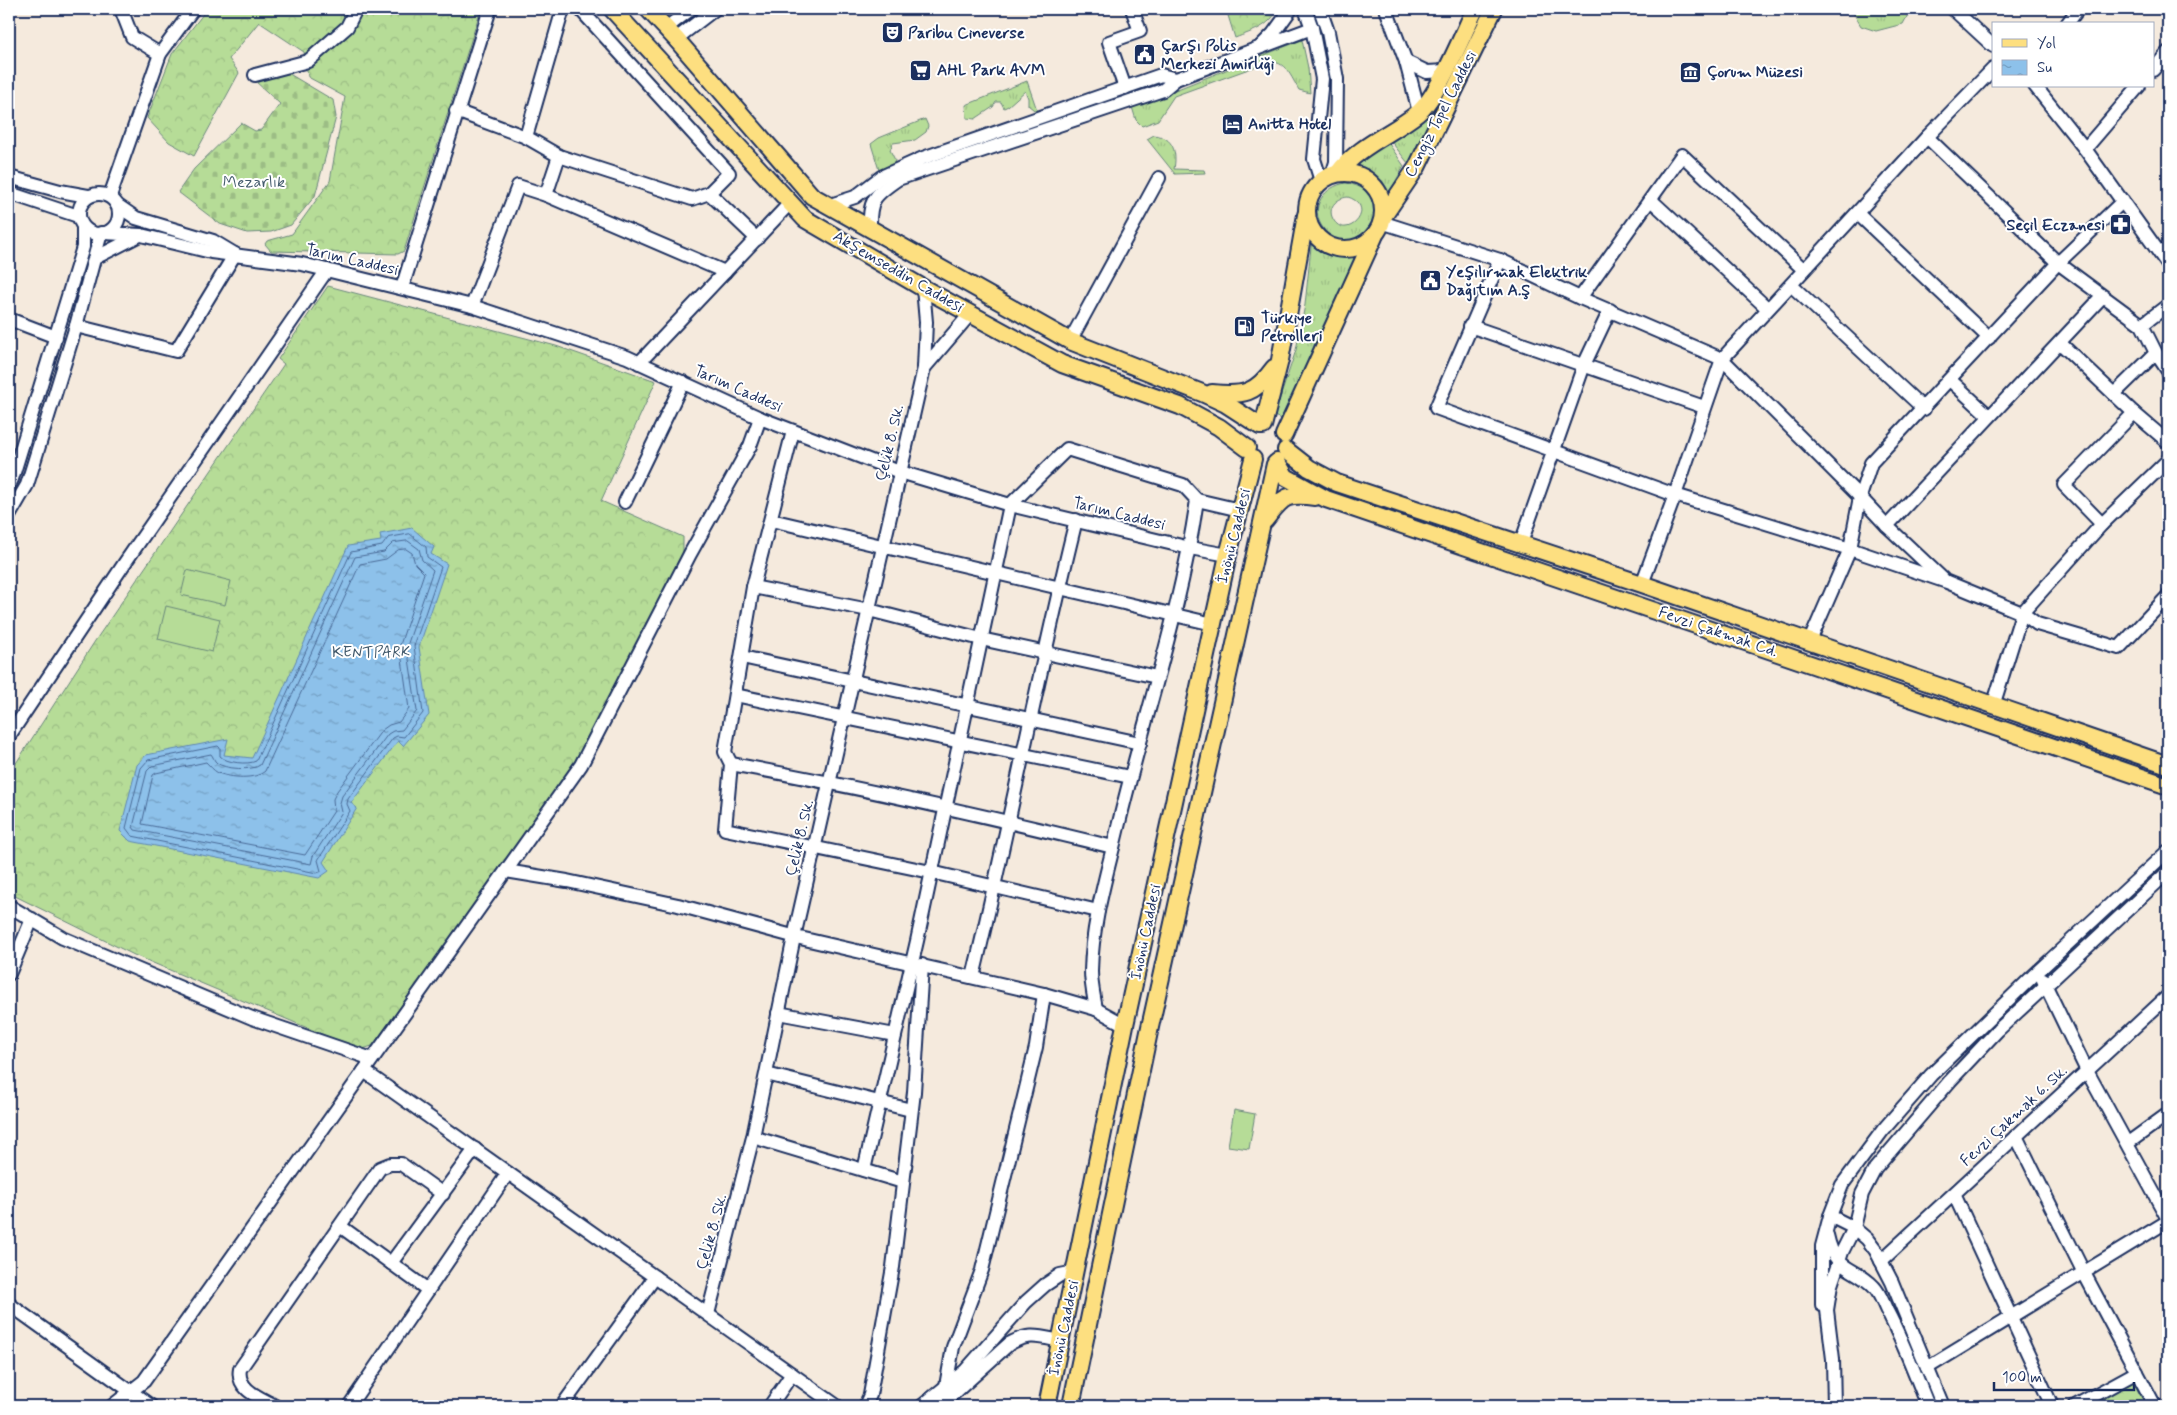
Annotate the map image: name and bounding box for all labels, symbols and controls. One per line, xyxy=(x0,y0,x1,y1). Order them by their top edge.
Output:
theatre icon: Paribu Cineverse xyxy=(880,21,904,45)
legend xyxy=(1992,22,2154,88)
place label: Paribu Cineverse xyxy=(908,23,1025,44)
text: Yol xyxy=(2037,34,2056,54)
place label: Çarşı Polis Merkezi Amirliği xyxy=(1161,36,1275,76)
public building icon: Çarşı Polis Merkezi Amirliği xyxy=(1133,43,1157,67)
street label: Cengiz Topel Caddesi xyxy=(1400,47,1483,181)
supermarket icon: AHL Park AVM xyxy=(909,58,933,82)
text: Su xyxy=(2037,58,2052,78)
place label: AHL Park AVM xyxy=(937,60,1045,81)
museum icon: Çorum Müzesi xyxy=(1679,60,1703,84)
place label: Çorum Müzesi xyxy=(1707,62,1803,83)
hotel icon: Anitta Hotel xyxy=(1220,112,1244,136)
place label: Anitta Hotel xyxy=(1248,114,1331,135)
park label: Mezarlık xyxy=(223,172,285,193)
pharmacy icon: Seçil Eczanesi xyxy=(2109,213,2133,237)
place label: Seçil Eczanesi xyxy=(2007,215,2105,236)
street label: Akşemseddin Caddesi xyxy=(829,226,967,318)
street label: Tarım Caddesi xyxy=(304,239,401,281)
place label: Yeşilırmak Elektrik Dağıtım A.Ş xyxy=(1446,262,1588,302)
public building icon: Yeşilırmak Elektrik Dağıtım A.Ş xyxy=(1418,269,1442,293)
place label: Türkiye Petrolleri xyxy=(1261,308,1322,347)
fuel station icon: Türkiye Petrolleri xyxy=(1233,315,1257,339)
street label: Tarım Caddesi xyxy=(691,360,786,418)
street label: Çelik 8. Sk. xyxy=(871,403,909,483)
street label: İnönü Caddesi xyxy=(1212,486,1256,586)
street label: Tarım Caddesi xyxy=(1071,492,1168,536)
street label: Fevzi Çakmak Cd. xyxy=(1655,602,1781,662)
park label: KENTPARK xyxy=(332,642,410,663)
street label: Çelik 8. Sk. xyxy=(781,798,819,878)
street label: İnönü Caddesi xyxy=(1126,882,1166,982)
street label: Fevzi Çakmak 6. Sk. xyxy=(1956,1061,2072,1171)
street label: Çelik 8. Sk. xyxy=(692,1192,732,1272)
street label: İnönü Caddesi xyxy=(1044,1278,1084,1378)
scale bar xyxy=(1994,1360,2134,1392)
text: 100 m xyxy=(2002,1368,2042,1388)

